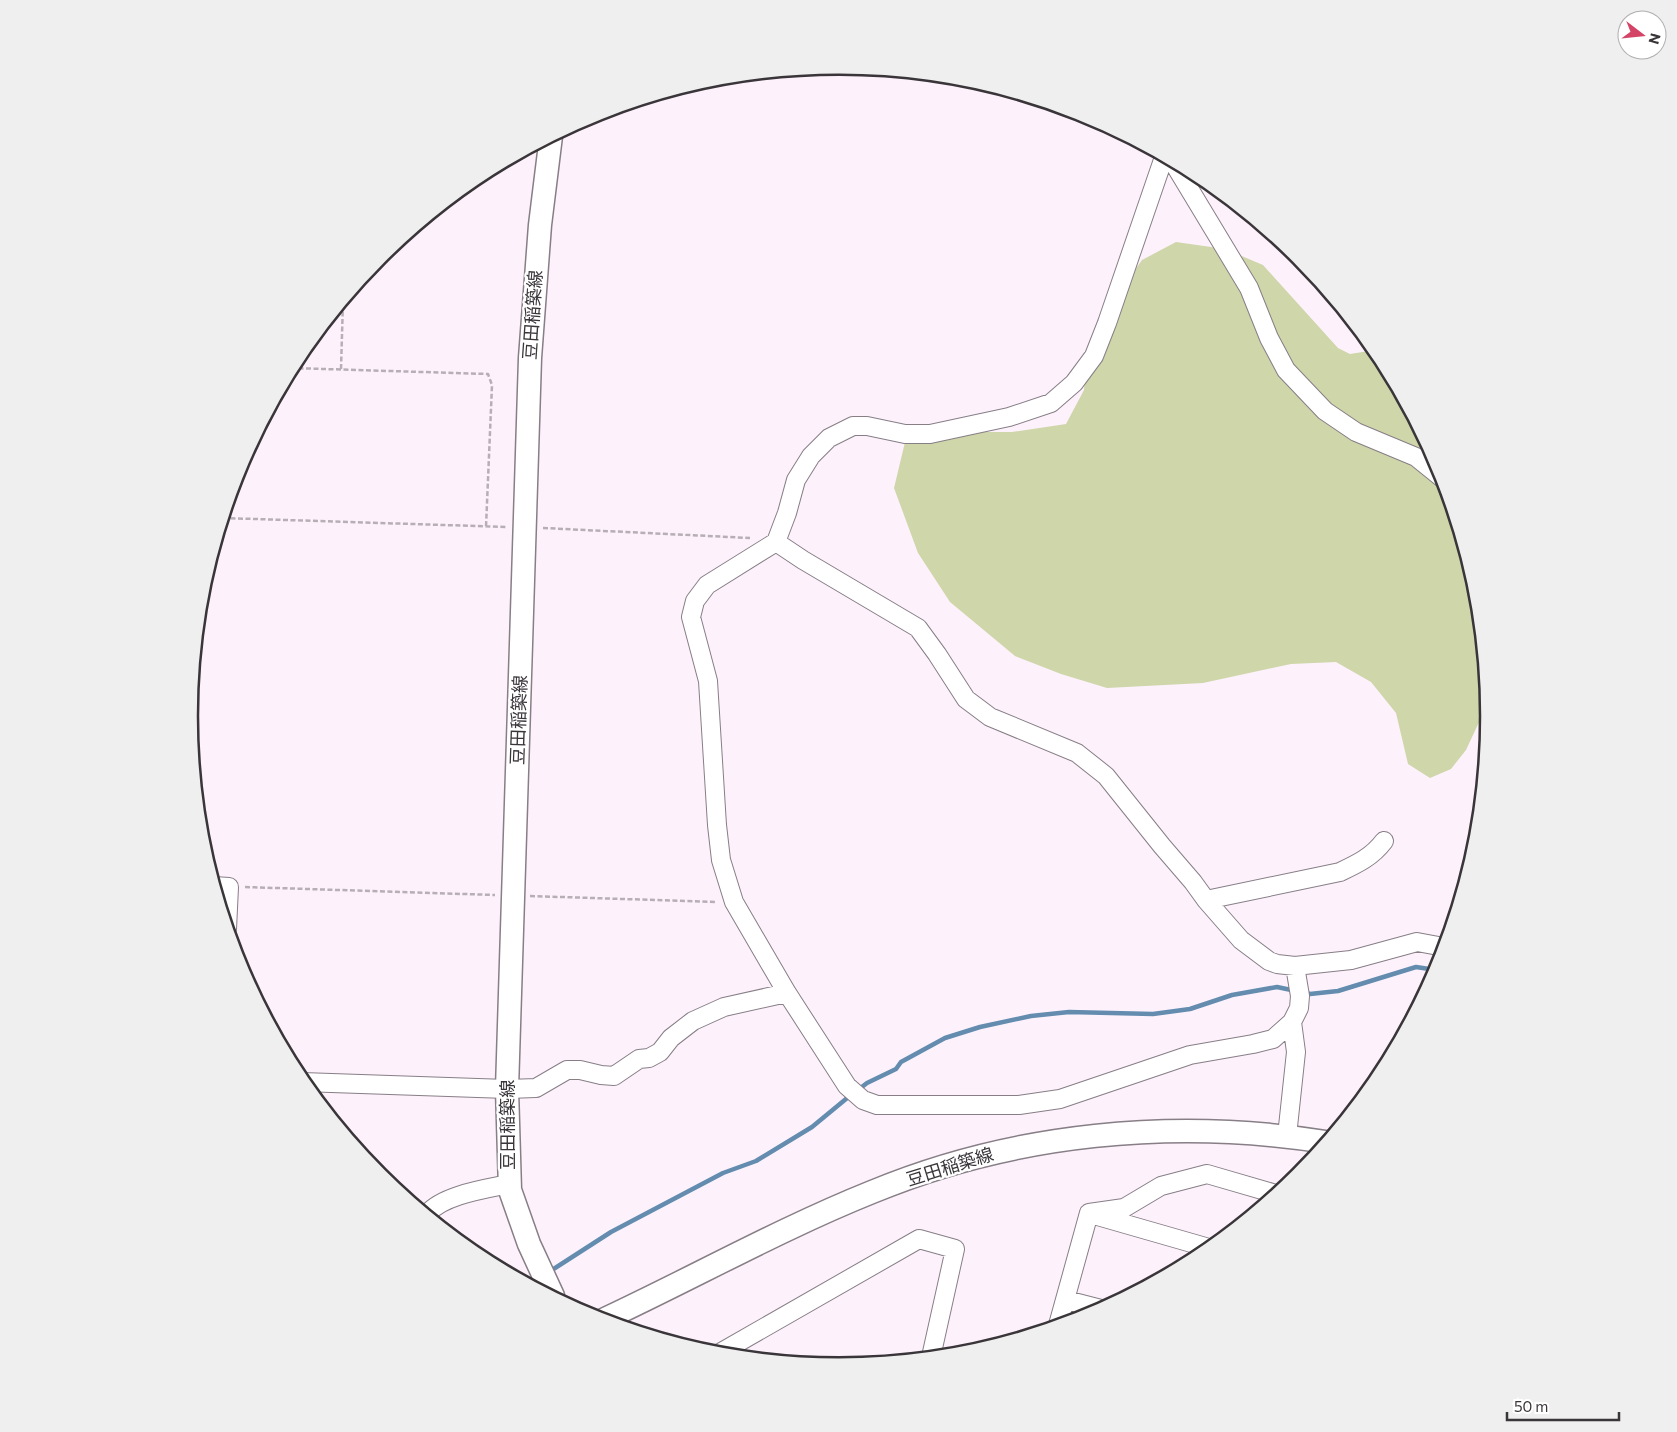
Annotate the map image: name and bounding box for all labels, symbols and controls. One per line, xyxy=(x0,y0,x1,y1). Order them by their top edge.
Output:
north arrow xyxy=(1617,10,1667,60)
text: N xyxy=(1645,31,1665,46)
street label: 豆田稲築線 xyxy=(518,269,546,361)
street label: 豆田稲築線 xyxy=(505,675,531,765)
street label: 豆田稲築線 xyxy=(496,1080,518,1170)
street label: 豆田稲築線 xyxy=(903,1142,996,1190)
scale bar xyxy=(1507,1390,1620,1422)
text: 50 m xyxy=(1514,1397,1548,1415)

